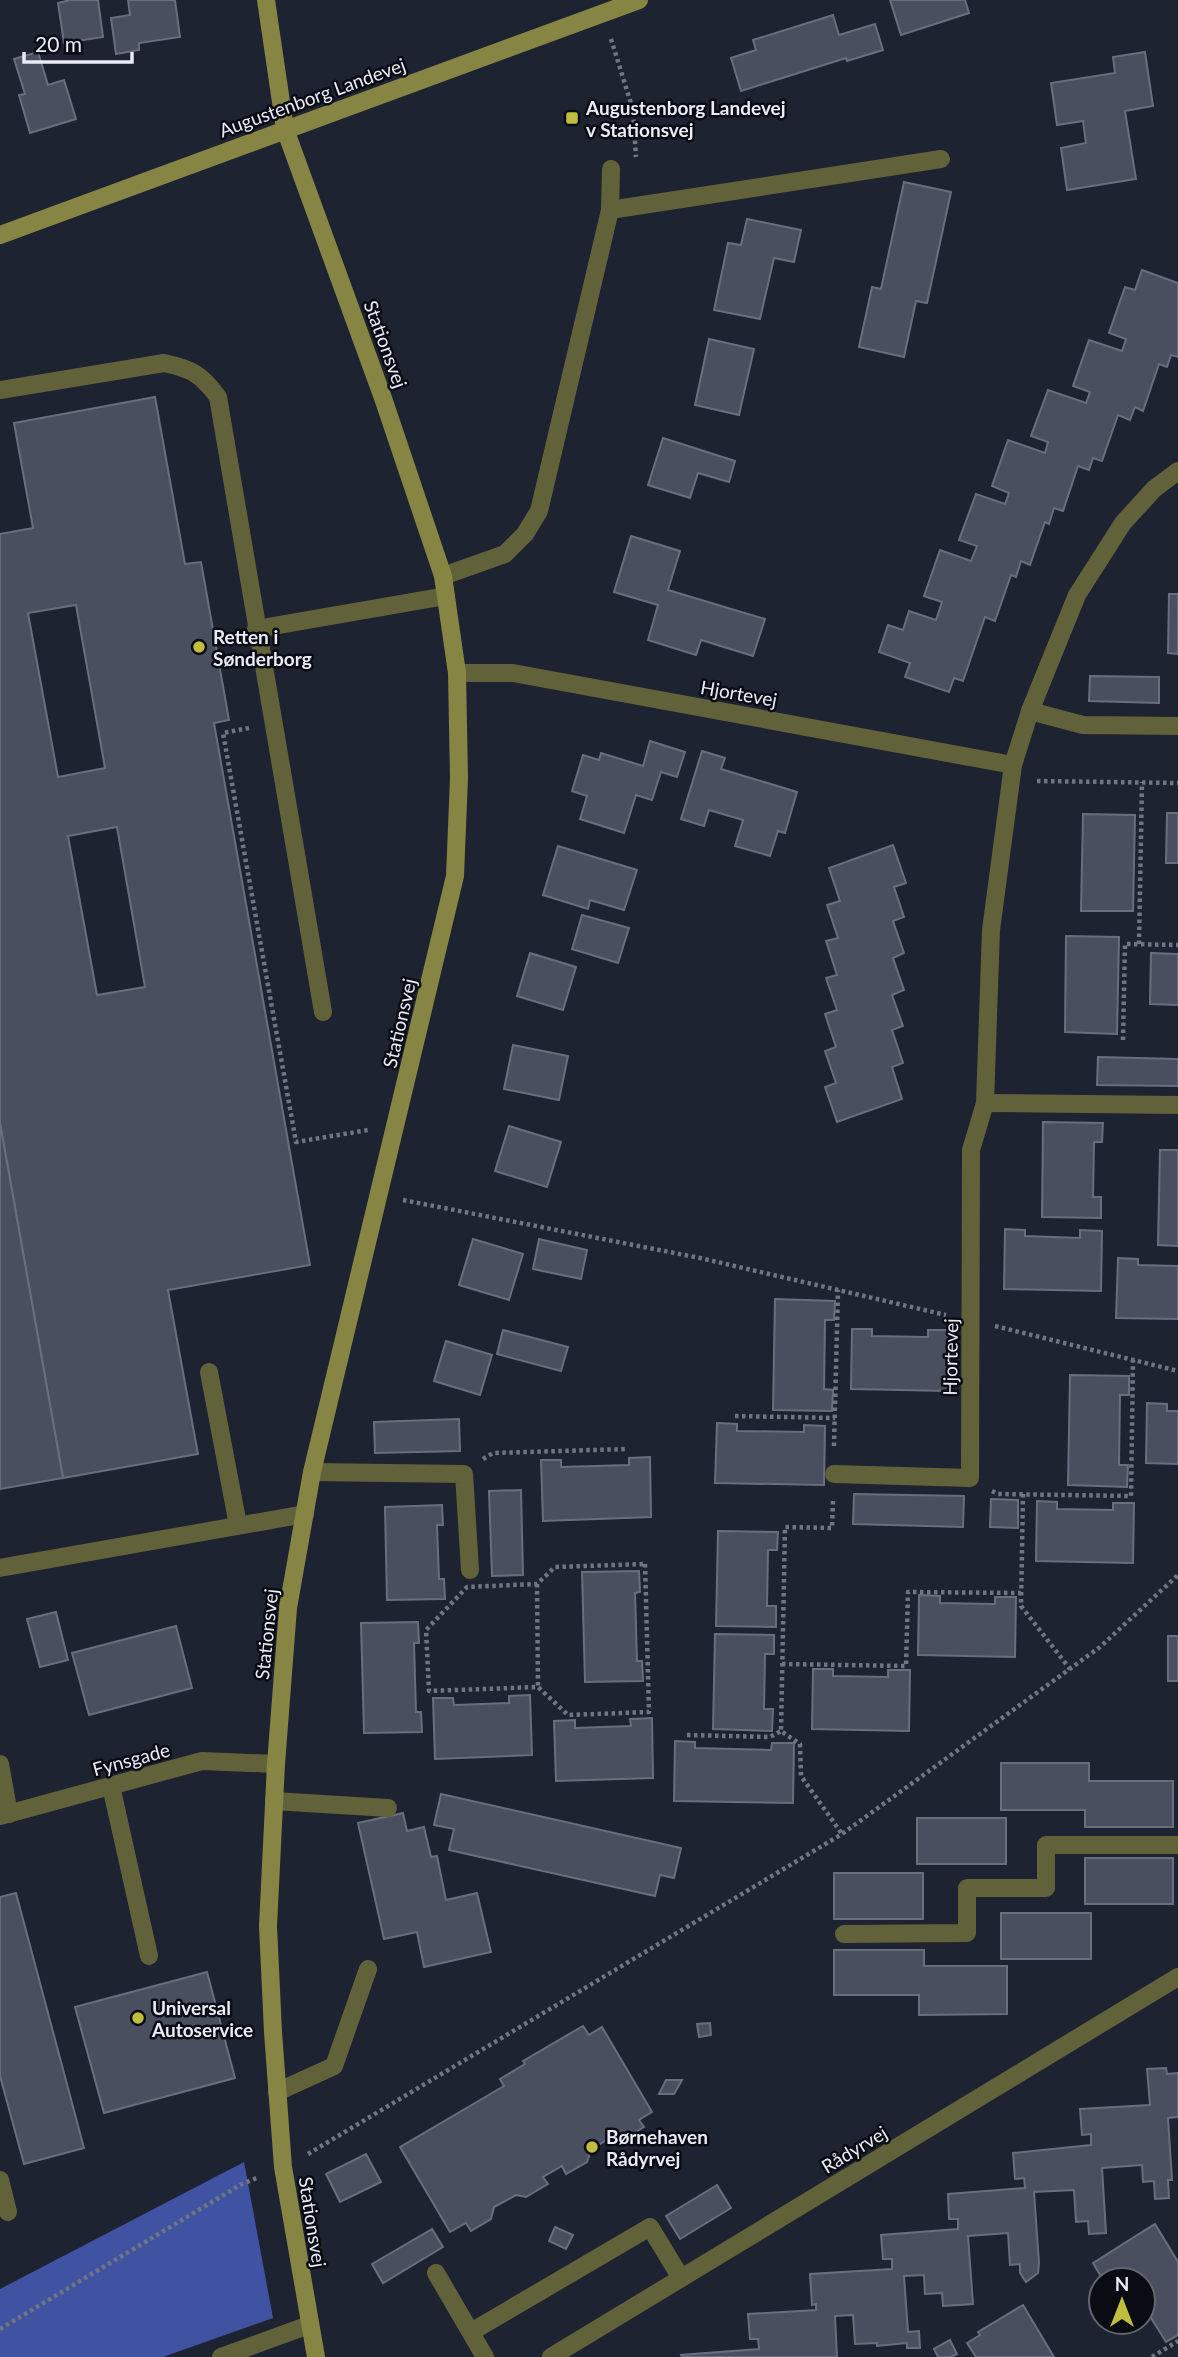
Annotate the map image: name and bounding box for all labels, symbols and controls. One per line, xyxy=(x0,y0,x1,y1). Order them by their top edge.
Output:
scale bar xyxy=(24,21,133,65)
text: 20 m xyxy=(35,31,82,56)
street label: Augustenborg Landevej xyxy=(216,53,408,141)
place label: Augustenborg Landevej v Stationsvej xyxy=(585,96,786,141)
marker: Augustenborg Landevej v Stationsvej xyxy=(564,110,580,126)
street label: Stationsvej xyxy=(360,297,412,391)
place label: Retten i Sønderborg xyxy=(213,625,312,670)
marker: Retten i Sønderborg xyxy=(191,639,207,655)
street label: Hjortevej xyxy=(699,675,779,711)
street label: Stationsvej xyxy=(378,976,420,1070)
street label: Hjortevej xyxy=(938,1318,962,1396)
street label: Stationsvej xyxy=(250,1587,282,1681)
street label: Fynsgade xyxy=(90,1738,172,1780)
place label: Universal Autoservice xyxy=(151,1996,253,2041)
marker: Universal Autoservice xyxy=(130,2010,146,2026)
street label: Rådyrvej xyxy=(817,2120,891,2178)
place label: Børnehaven Rådyrvej xyxy=(606,2125,708,2170)
marker: Børnehaven Rådyrvej xyxy=(584,2139,600,2155)
street label: Stationsvej xyxy=(294,2175,332,2269)
north arrow xyxy=(1087,2266,1157,2336)
text: N xyxy=(1115,2272,1129,2295)

